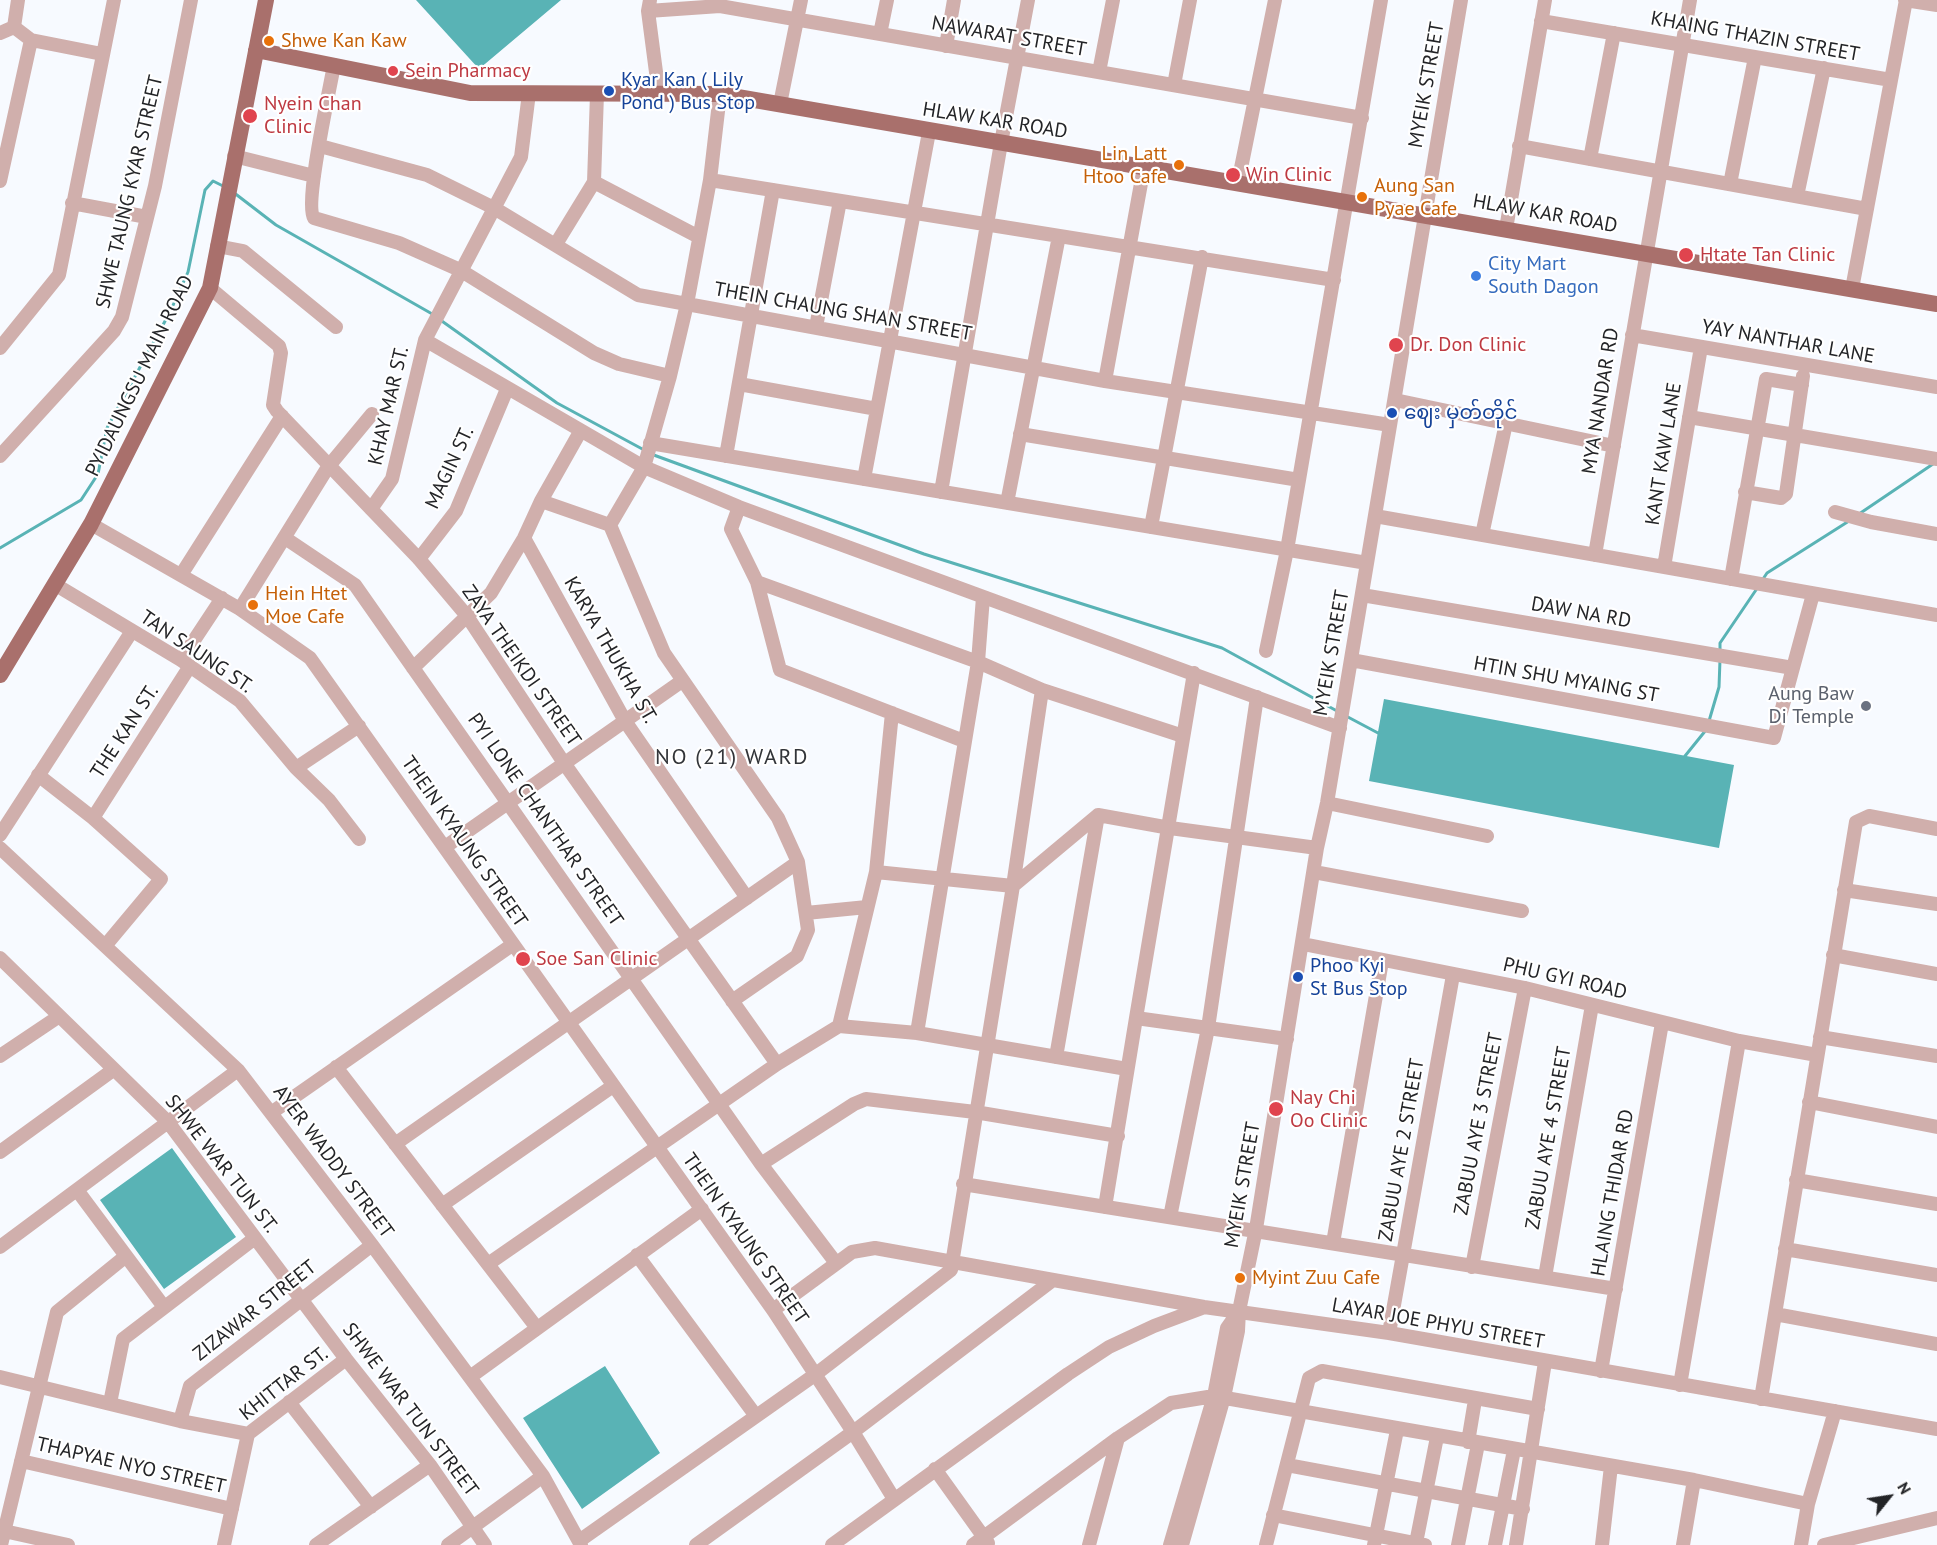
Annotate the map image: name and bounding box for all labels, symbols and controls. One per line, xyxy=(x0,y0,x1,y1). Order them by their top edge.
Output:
street label: KHAING THAZIN STREET xyxy=(1649,7,1861,67)
street label: NAWARAT STREET xyxy=(930,12,1088,62)
street label: MYEIK STREET xyxy=(1404,20,1450,150)
place label: Shwe Kan Kaw xyxy=(281,29,407,53)
marker: Shwe Kan Kaw xyxy=(262,34,276,48)
place label: Sein Pharmacy xyxy=(405,59,531,83)
marker: Sein Pharmacy xyxy=(386,64,400,78)
place label: Kyar Kan ( Lily Pond ) Bus Stop xyxy=(621,68,755,115)
street label: SHWE TAUNG KYAR STREET xyxy=(91,73,169,311)
marker: Kyar Kan ( Lily Pond ) Bus Stop xyxy=(602,84,616,98)
place label: Nyein Chan Clinic xyxy=(264,92,362,139)
street label: HLAW KAR ROAD xyxy=(921,98,1069,144)
marker: Nyein Chan Clinic xyxy=(241,107,259,125)
place label: Lin Latt Htoo Cafe xyxy=(1083,142,1167,189)
marker: Lin Latt Htoo Cafe xyxy=(1172,158,1186,172)
place label: Win Clinic xyxy=(1246,163,1332,187)
marker: Win Clinic xyxy=(1224,166,1242,184)
place label: Aung San Pyae Cafe xyxy=(1374,174,1457,221)
street label: HLAW KAR ROAD xyxy=(1471,189,1619,239)
marker: Aung San Pyae Cafe xyxy=(1355,190,1369,204)
place label: Htate Tan Clinic xyxy=(1700,243,1835,267)
marker: Htate Tan Clinic xyxy=(1677,246,1695,264)
place label: City Mart South Dagon xyxy=(1488,252,1599,299)
marker: City Mart South Dagon xyxy=(1469,269,1483,283)
street label: PYIDAUNGSU MAIN ROAD xyxy=(81,272,199,480)
street label: THEIN CHAUNG SHAN STREET xyxy=(712,278,974,346)
street label: YAY NANTHAR LANE xyxy=(1700,315,1876,369)
street label: MYA NANDAR RD xyxy=(1578,326,1624,476)
place label: Dr. Don Clinic xyxy=(1410,333,1526,357)
marker: Dr. Don Clinic xyxy=(1387,336,1405,354)
street label: KHAY MAR ST. xyxy=(364,344,414,468)
street label: KANT KAW LANE xyxy=(1641,381,1687,527)
place label: ဈေး မှတ်တိုင် xyxy=(1404,401,1517,425)
marker: ဈေး မှတ်တိုင် xyxy=(1385,406,1399,420)
street label: MAGIN ST. xyxy=(421,423,479,513)
street label: KARYA THUKHA ST. xyxy=(558,573,662,727)
street label: ZAYA THEIKDI STREET xyxy=(456,581,586,751)
place label: Hein Htet Moe Cafe xyxy=(265,582,347,629)
street label: MYEIK STREET xyxy=(1309,588,1355,718)
street label: DAW NA RD xyxy=(1529,592,1633,634)
marker: Hein Htet Moe Cafe xyxy=(246,598,260,612)
street label: TAN SAUNG ST. xyxy=(135,606,257,698)
street label: HTIN SHU MYAING ST xyxy=(1472,652,1660,708)
street label: THE KAN ST. xyxy=(86,681,164,783)
place label: Aung Baw Di Temple xyxy=(1768,682,1854,729)
marker: Aung Baw Di Temple xyxy=(1859,699,1873,713)
street label: PYI LONE CHANTHAR STREET xyxy=(462,709,628,931)
district label: NO (21) WARD xyxy=(655,745,809,771)
street label: THEIN KYAUNG STREET xyxy=(396,752,532,932)
place label: Soe San Clinic xyxy=(536,947,658,971)
marker: Soe San Clinic xyxy=(514,950,532,968)
street label: PHU GYI ROAD xyxy=(1501,953,1629,1005)
place label: Phoo Kyi St Bus Stop xyxy=(1310,954,1408,1001)
marker: Phoo Kyi St Bus Stop xyxy=(1291,970,1305,984)
street label: ZABUU AYE 3 STREET xyxy=(1450,1031,1508,1217)
street label: ZABUU AYE 4 STREET xyxy=(1521,1045,1577,1231)
street label: ZABUU AYE 2 STREET xyxy=(1374,1057,1430,1243)
street label: AYER WADDY STREET xyxy=(268,1081,398,1243)
place label: Nay Chi Oo Clinic xyxy=(1290,1086,1368,1133)
street label: SHWE WAR TUN ST. xyxy=(160,1090,282,1238)
marker: Nay Chi Oo Clinic xyxy=(1267,1100,1285,1118)
street label: HLAING THIDAR RD xyxy=(1586,1108,1640,1278)
street label: MYEIK STREET xyxy=(1220,1120,1266,1250)
street label: THEIN KYAUNG STREET xyxy=(677,1149,813,1329)
street label: ZIZAWAR STREET xyxy=(189,1256,321,1366)
place label: Myint Zuu Cafe xyxy=(1252,1266,1380,1290)
marker: Myint Zuu Cafe xyxy=(1233,1271,1247,1285)
street label: LAYAR JOE PHYU STREET xyxy=(1330,1293,1546,1355)
street label: SHWE WAR TUN STREET xyxy=(337,1319,483,1501)
street label: KHITTAR ST. xyxy=(235,1342,333,1426)
street label: THAPYAE NYO STREET xyxy=(34,1433,228,1499)
north arrow xyxy=(1859,1467,1919,1527)
text: N xyxy=(1893,1478,1916,1498)

